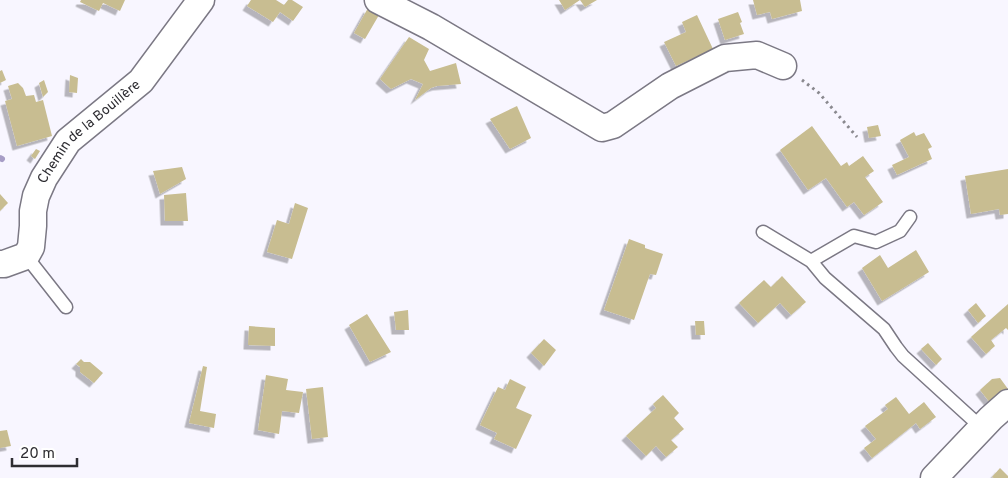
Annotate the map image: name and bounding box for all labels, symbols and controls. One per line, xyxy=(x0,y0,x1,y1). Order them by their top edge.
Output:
street label: Chemin de la Bouillère xyxy=(34,76,144,186)
scale bar xyxy=(12,436,78,468)
text: 20 m xyxy=(20,445,55,464)

